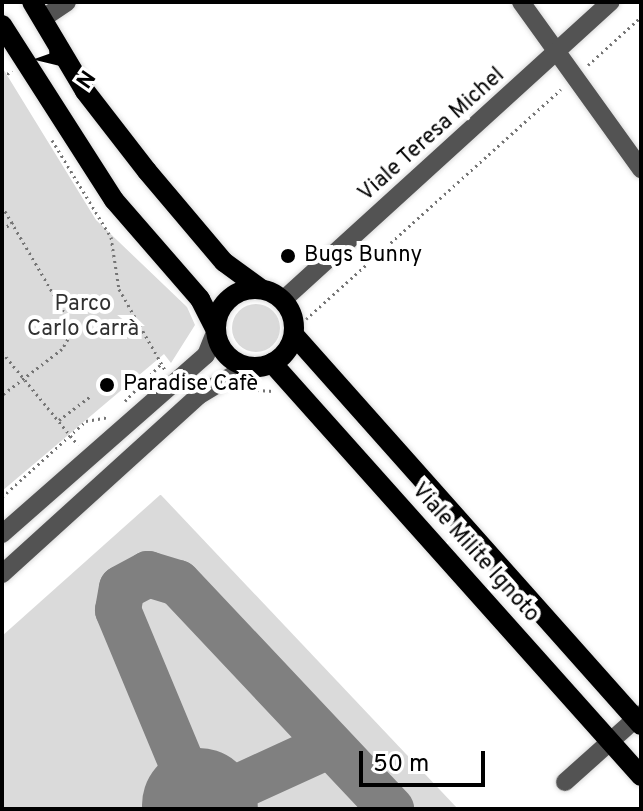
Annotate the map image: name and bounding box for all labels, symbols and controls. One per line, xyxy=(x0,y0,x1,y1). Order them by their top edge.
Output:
north arrow xyxy=(24,24,104,104)
street label: Viale Teresa Michel xyxy=(353,62,511,208)
text: N xyxy=(68,64,100,92)
place label: Bugs Bunny xyxy=(304,243,422,269)
marker: Bugs Bunny xyxy=(279,247,297,265)
park label: Parco Carlo Carrà xyxy=(27,291,139,342)
place label: Paradise Cafè xyxy=(123,372,258,398)
marker: Paradise Cafè xyxy=(98,376,116,394)
street label: Viale Milite Ignoto xyxy=(406,478,544,628)
scale bar xyxy=(363,735,489,785)
text: 50 m xyxy=(373,750,429,780)

